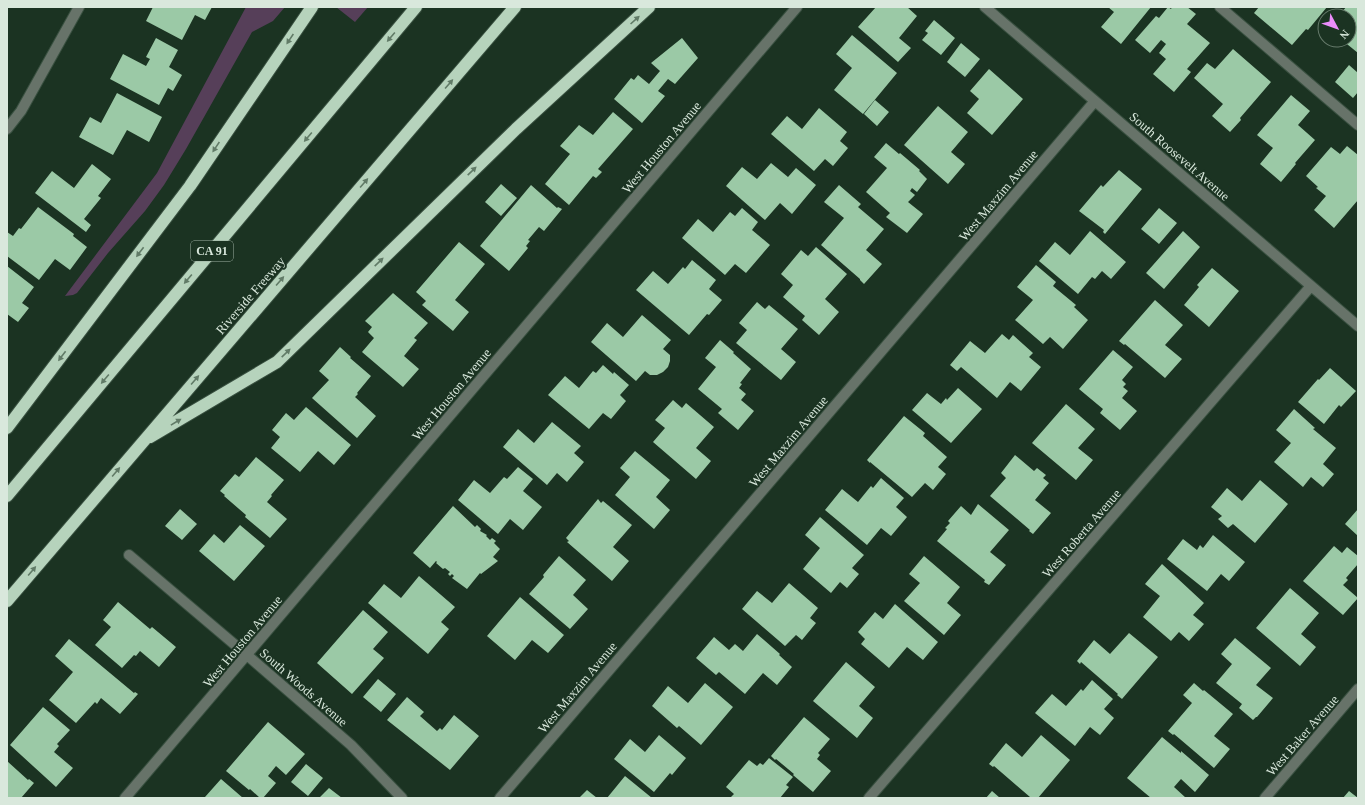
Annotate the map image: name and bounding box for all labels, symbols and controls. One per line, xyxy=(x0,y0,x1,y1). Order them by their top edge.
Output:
north arrow xyxy=(1317,8,1357,48)
one-way arrow xyxy=(630,16,639,25)
text: N xyxy=(1337,28,1352,42)
one-way arrow xyxy=(387,32,396,42)
one-way arrow xyxy=(286,33,293,45)
one-way arrow xyxy=(444,79,453,89)
street label: West Houston Avenue xyxy=(619,98,704,196)
street label: South Roosevelt Avenue xyxy=(1127,109,1233,204)
one-way arrow xyxy=(303,131,312,142)
one-way arrow xyxy=(212,141,220,152)
street label: West Maxzim Avenue xyxy=(956,147,1041,244)
one-way arrow xyxy=(467,167,477,176)
one-way arrow xyxy=(360,177,369,188)
road number: CA 91 xyxy=(191,241,233,261)
one-way arrow xyxy=(136,246,144,257)
street label: Riverside Freeway xyxy=(213,253,288,337)
one-way arrow xyxy=(374,257,384,267)
one-way arrow xyxy=(184,274,193,285)
one-way arrow xyxy=(275,276,284,287)
street label: West Houston Avenue xyxy=(409,345,494,443)
one-way arrow xyxy=(281,348,291,358)
one-way arrow xyxy=(58,350,66,361)
one-way arrow xyxy=(101,374,110,384)
one-way arrow xyxy=(191,375,200,385)
street label: West Maxzim Avenue xyxy=(746,393,831,490)
one-way arrow xyxy=(170,418,182,425)
one-way arrow xyxy=(112,467,121,478)
street label: West Roberta Avenue xyxy=(1039,486,1124,581)
one-way arrow xyxy=(28,566,37,577)
street label: West Houston Avenue xyxy=(200,592,285,690)
street label: West Maxzim Avenue xyxy=(535,639,620,736)
street label: South Woods Avenue xyxy=(257,645,351,730)
street label: West Baker Avenue xyxy=(1263,692,1342,779)

